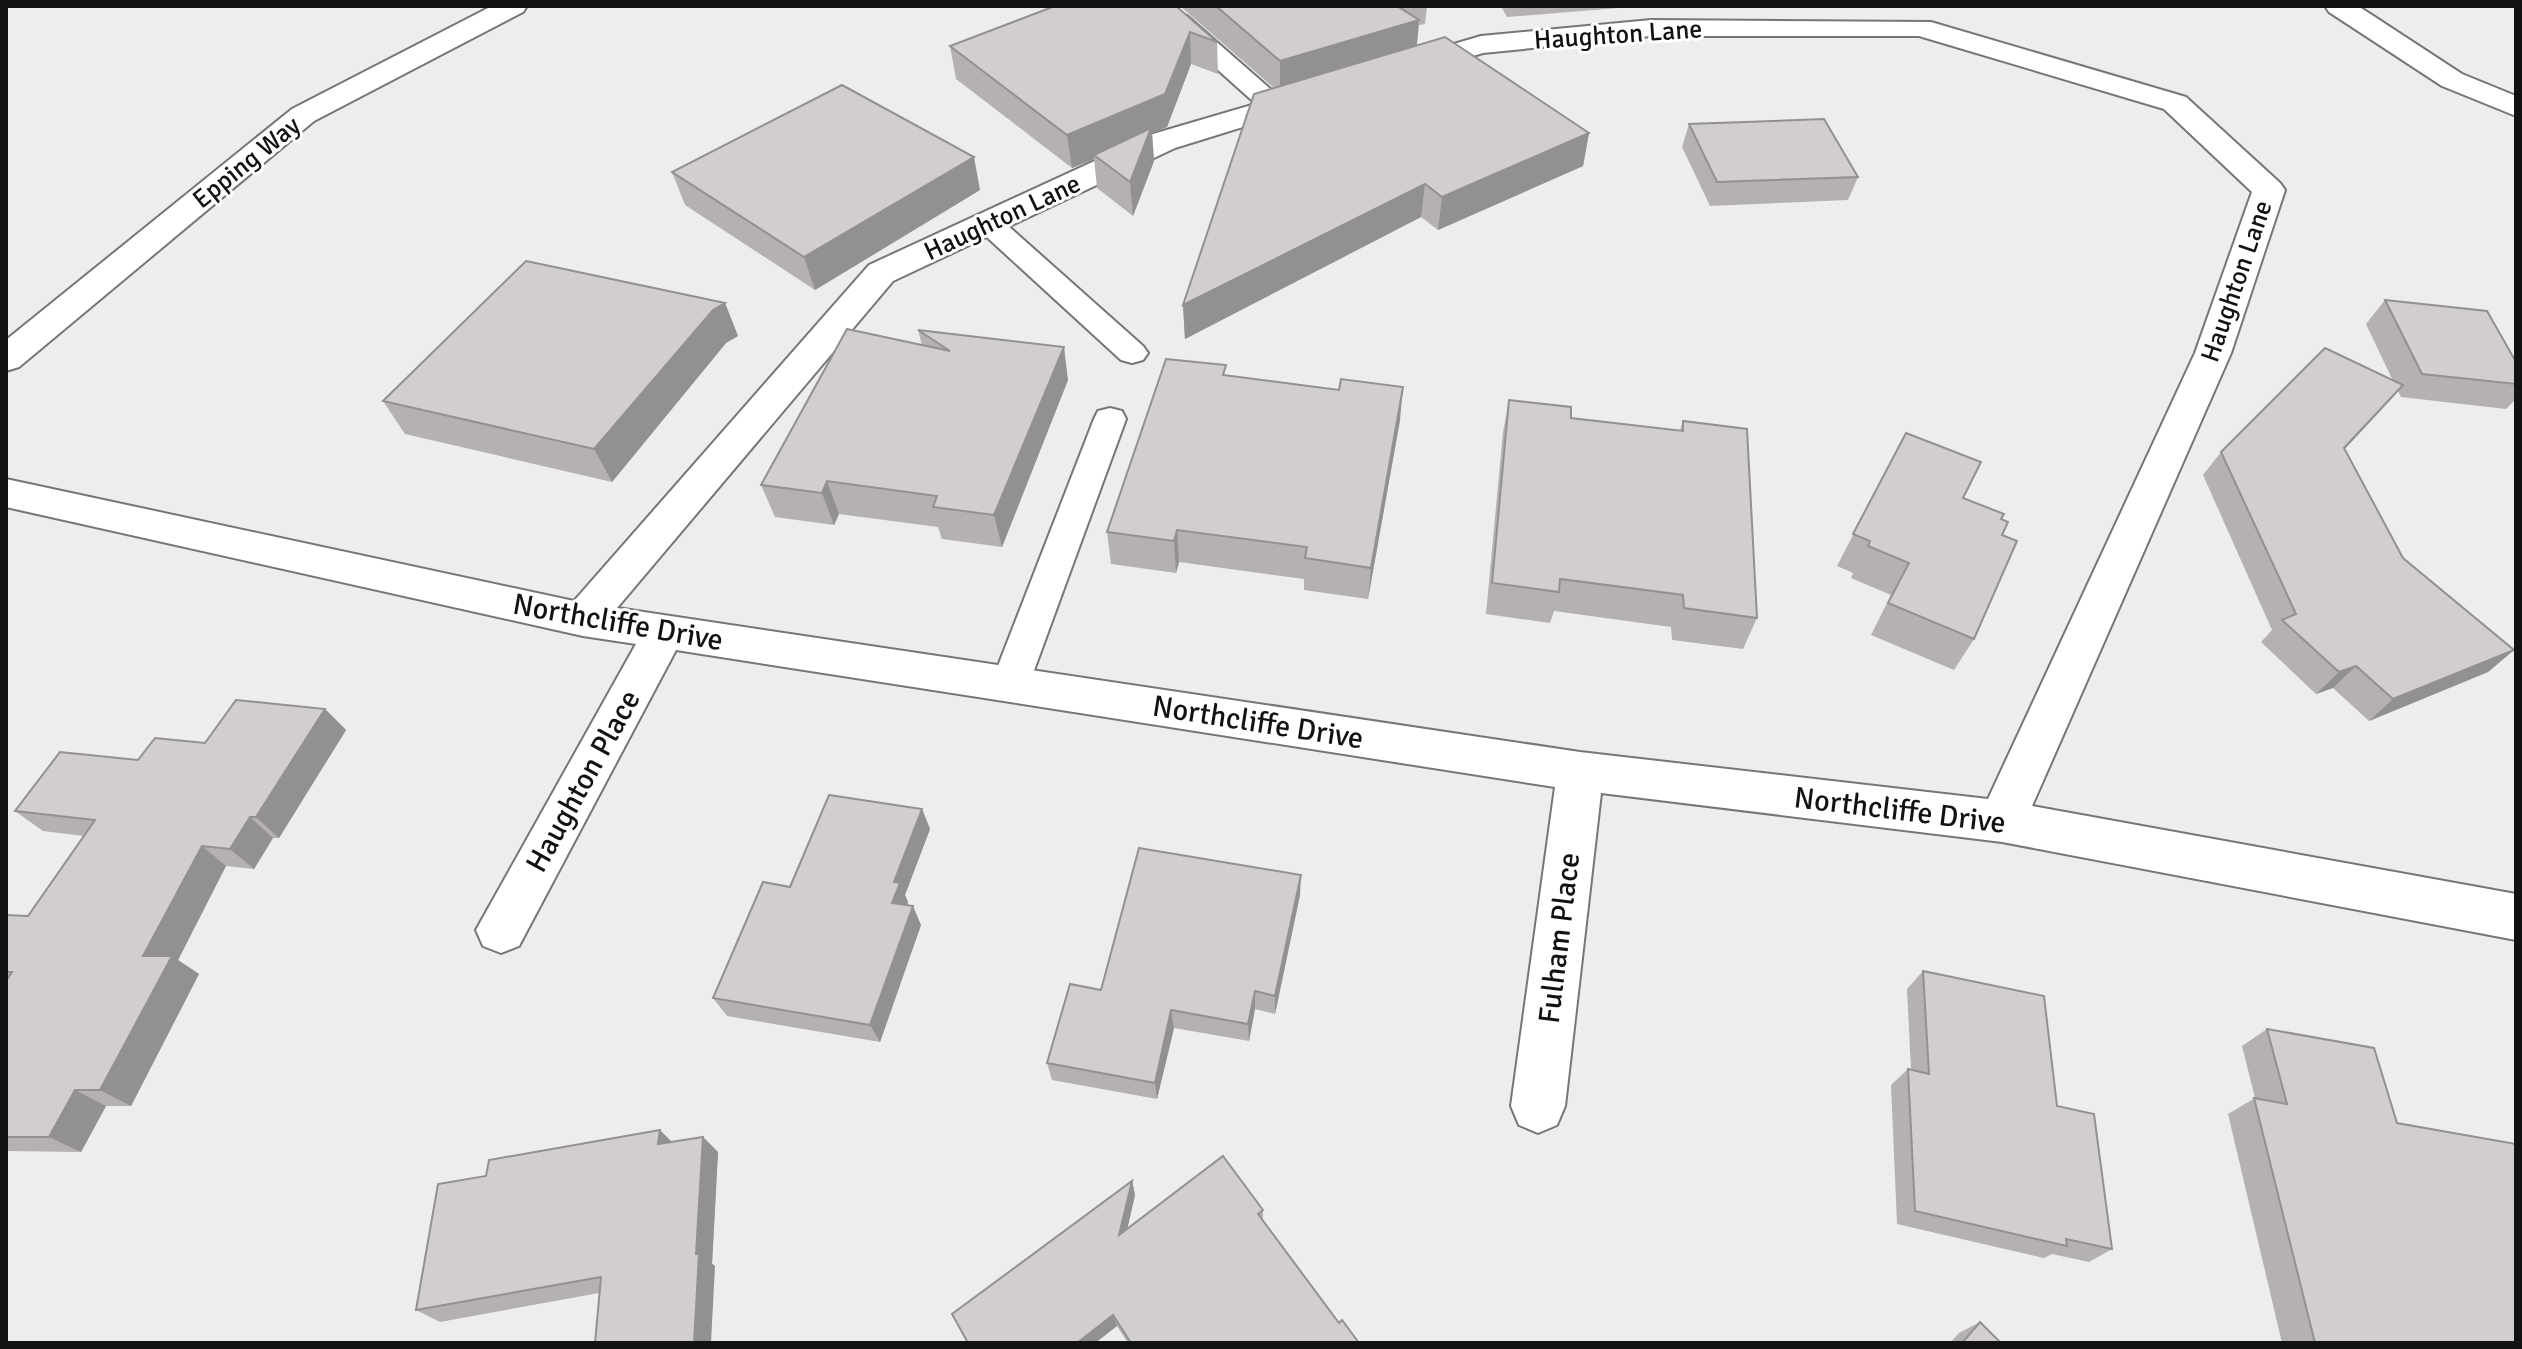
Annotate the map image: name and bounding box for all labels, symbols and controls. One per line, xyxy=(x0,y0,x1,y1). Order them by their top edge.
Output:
street label: Haughton Lane xyxy=(1533,13,1703,57)
street label: Epping Way xyxy=(186,110,307,216)
street label: Haughton Lane xyxy=(919,168,1086,268)
street label: Haughton Lane xyxy=(2194,196,2280,366)
street label: Northcliffe Drive xyxy=(510,586,726,659)
street label: Haughton Place xyxy=(518,684,649,879)
street label: Northcliffe Drive xyxy=(1150,688,1366,757)
street label: Northcliffe Drive xyxy=(1792,779,2008,842)
street label: Fulham Place xyxy=(1531,850,1588,1026)

